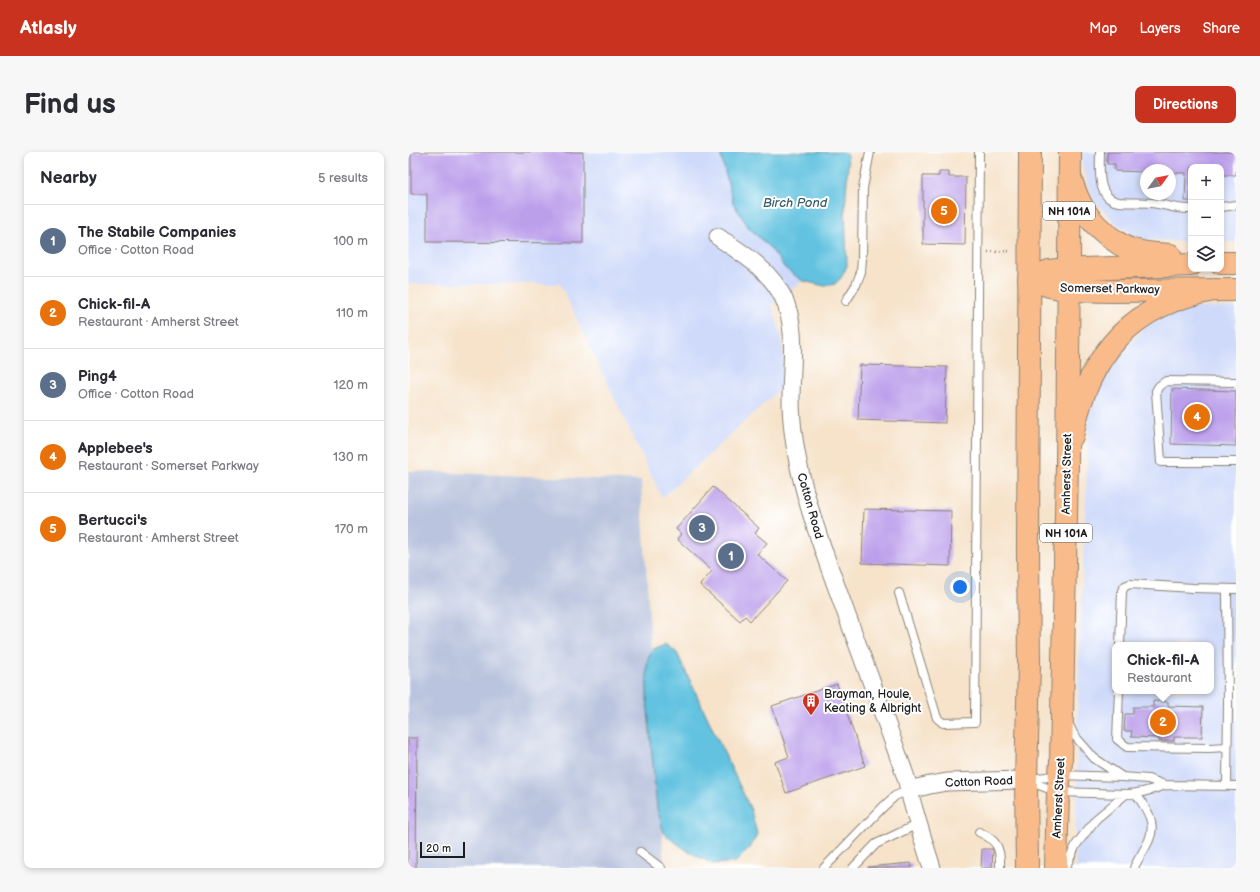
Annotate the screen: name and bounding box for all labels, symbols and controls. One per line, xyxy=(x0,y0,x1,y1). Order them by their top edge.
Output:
text: Atlasly xyxy=(20,17,77,40)
text: Map xyxy=(1089,20,1117,37)
text: Layers xyxy=(1139,20,1181,37)
text: Share xyxy=(1203,20,1240,37)
button: Directions xyxy=(1135,86,1236,123)
text: Find us xyxy=(24,88,116,121)
north arrow xyxy=(1140,164,1176,200)
map controls xyxy=(1188,164,1224,272)
button: + xyxy=(1188,164,1224,200)
text: Nearby xyxy=(40,168,97,188)
text: 5 results xyxy=(318,170,368,186)
water label: Birch Pond xyxy=(763,195,828,211)
pin: 5 xyxy=(931,196,957,226)
button: − xyxy=(1188,200,1224,236)
road number: NH 101A xyxy=(1043,202,1095,220)
text: The Stabile Companies xyxy=(78,223,236,242)
text: 1 xyxy=(50,233,56,249)
text: 100 m xyxy=(333,233,368,249)
button: layers xyxy=(1188,236,1224,272)
text: Office · Cotton Road xyxy=(78,242,194,258)
street label: Somerset Parkway xyxy=(1060,281,1161,297)
text: Chick-fil-A xyxy=(78,295,150,314)
text: 2 xyxy=(49,305,57,321)
text: 110 m xyxy=(336,305,368,321)
text: Restaurant · Amherst Street xyxy=(78,314,239,330)
text: Ping4 xyxy=(78,367,117,386)
text: 3 xyxy=(49,377,57,393)
text: 120 m xyxy=(333,377,368,393)
text: Office · Cotton Road xyxy=(78,386,194,402)
pin: 4 xyxy=(1184,402,1210,432)
street label: Amherst Street xyxy=(1059,433,1075,515)
text: Applebee's xyxy=(78,439,153,458)
text: 4 xyxy=(49,449,57,465)
text: 130 m xyxy=(333,449,368,465)
text: Restaurant · Somerset Parkway xyxy=(78,458,259,474)
street label: Cotton Road xyxy=(793,471,827,541)
text: Bertucci's xyxy=(78,511,147,530)
pin: 3 xyxy=(689,513,715,543)
text: 5 xyxy=(49,521,57,537)
text: 170 m xyxy=(335,521,368,537)
road number: NH 101A xyxy=(1040,524,1092,542)
text: Restaurant · Amherst Street xyxy=(78,530,239,546)
pin: 1 xyxy=(718,541,744,571)
your location xyxy=(950,577,970,597)
popup xyxy=(1112,642,1214,694)
text: Chick-fil-A xyxy=(1127,651,1199,670)
text: Restaurant xyxy=(1127,670,1192,686)
place label: Brayman, Houle, Keating & Albright xyxy=(824,687,922,716)
building icon: Brayman, Houle, Keating & Albright xyxy=(801,691,821,716)
pin: 2 xyxy=(1150,707,1176,737)
street label: Amherst Street xyxy=(1049,757,1069,839)
street label: Cotton Road xyxy=(945,773,1013,791)
scale bar xyxy=(420,840,465,859)
text: 20 m xyxy=(426,842,451,855)

